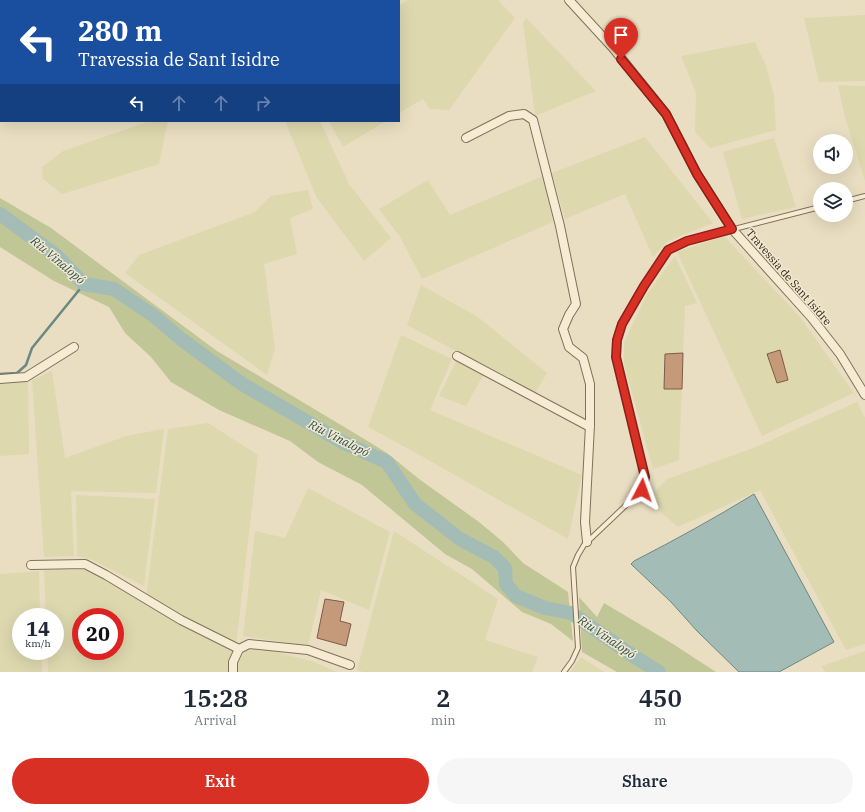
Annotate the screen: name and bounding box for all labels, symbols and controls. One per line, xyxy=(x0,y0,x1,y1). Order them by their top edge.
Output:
text: 280 m xyxy=(78,12,162,49)
icon: left xyxy=(12,16,64,68)
pin xyxy=(604,18,638,59)
icon: arrive xyxy=(610,24,632,46)
text: Travessia de Sant Isidre xyxy=(78,48,280,71)
icon: left xyxy=(126,92,148,114)
icon: ahead xyxy=(168,92,190,114)
icon: ahead xyxy=(210,92,232,114)
icon: right xyxy=(252,92,274,114)
map controls xyxy=(813,134,853,222)
button: sound xyxy=(813,134,853,174)
button: layers xyxy=(813,182,853,222)
street label: Travessia de Sant Isidre xyxy=(743,226,835,328)
water label: Riu Vinalopó xyxy=(27,232,88,287)
water label: Riu Vinalopó xyxy=(305,416,372,460)
position arrow xyxy=(621,469,663,511)
speed limit sign: 20 xyxy=(72,608,124,660)
water label: Riu Vinalopó xyxy=(575,612,639,662)
text: 14 xyxy=(26,615,50,642)
text: km/h xyxy=(25,637,51,650)
text: 15:28 xyxy=(183,682,248,714)
text: 2 xyxy=(436,682,450,714)
text: 450 xyxy=(639,682,682,714)
text: Arrival xyxy=(194,712,237,729)
text: min xyxy=(431,712,456,729)
text: m xyxy=(654,712,667,729)
button: Exit xyxy=(12,758,429,804)
button: Share xyxy=(437,758,853,804)

